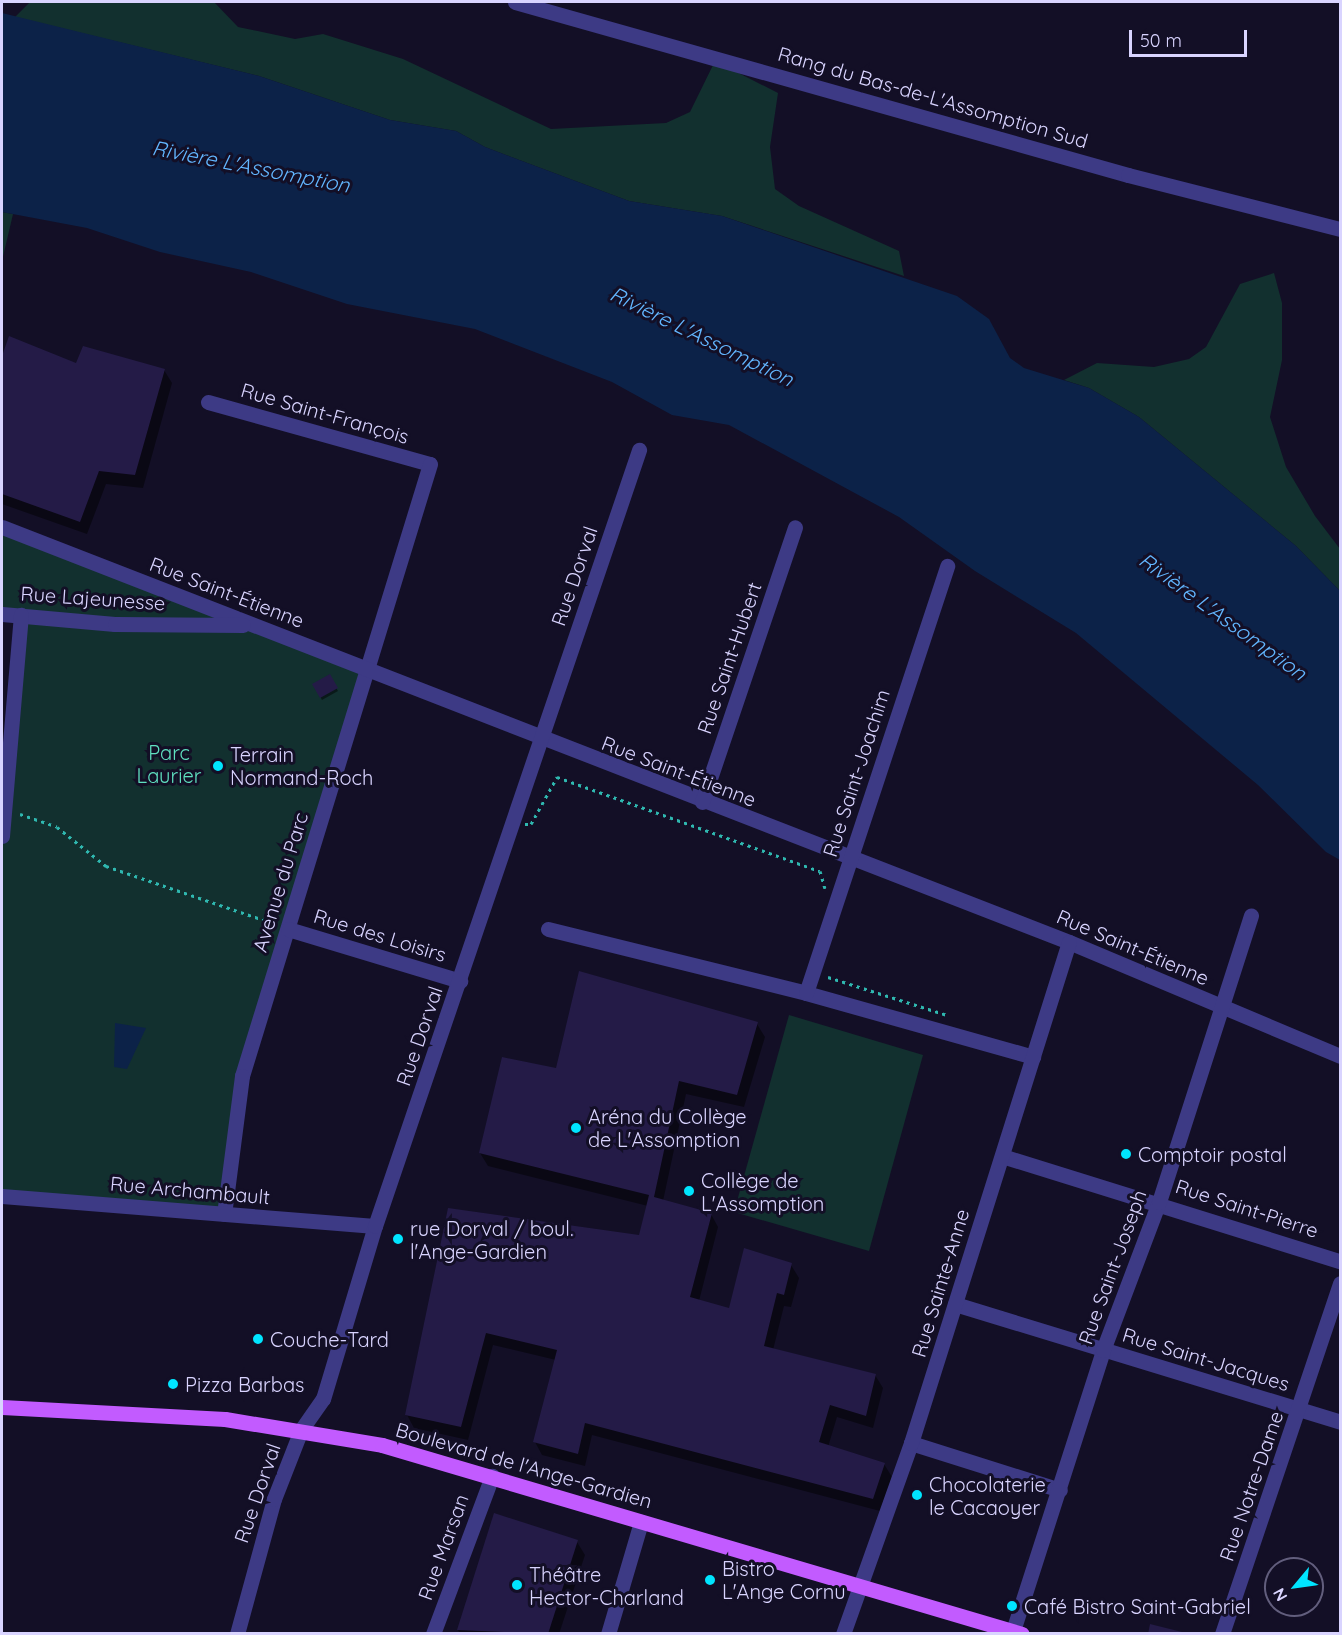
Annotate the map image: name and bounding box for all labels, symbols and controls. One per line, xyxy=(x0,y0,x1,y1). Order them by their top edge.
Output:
scale bar xyxy=(1132,18,1250,56)
text: 50 m xyxy=(1140,29,1182,52)
street label: Rang du Bas-de-L'Assomption Sud xyxy=(775,41,1091,153)
water label: Rivière L'Assomption xyxy=(150,134,352,198)
water label: Rivière L'Assomption xyxy=(606,281,798,391)
street label: Rue Saint-François xyxy=(238,378,412,448)
street label: Rue Dorval xyxy=(546,523,602,629)
water label: Rivière L'Assomption xyxy=(1134,547,1312,685)
street label: Rue Saint-Étienne xyxy=(146,552,308,632)
street label: Rue Saint-Hubert xyxy=(692,579,766,737)
street label: Rue Lajeunesse xyxy=(20,581,166,615)
street label: Rue Saint-Joachim xyxy=(818,686,894,860)
street label: Rue Saint-Étienne xyxy=(598,731,760,811)
park label: Parc Laurier xyxy=(137,741,201,788)
place label: Terrain Normand-Roch xyxy=(230,742,373,789)
marker: Terrain Normand-Roch xyxy=(211,759,225,773)
street label: Avenue du Parc xyxy=(247,809,313,955)
street label: Rue des Loisirs xyxy=(311,903,449,967)
street label: Rue Saint-Étienne xyxy=(1053,904,1213,990)
street label: Rue Dorval xyxy=(391,983,447,1089)
place label: Aréna du Collège de L'Assomption xyxy=(588,1104,747,1151)
marker: Aréna du Collège de L'Assomption xyxy=(569,1121,583,1135)
place label: Comptoir postal xyxy=(1138,1142,1287,1166)
marker: Comptoir postal xyxy=(1119,1147,1133,1161)
place label: Collège de L'Assomption xyxy=(701,1168,824,1215)
street label: Rue Archambault xyxy=(109,1171,271,1209)
street label: Rue Saint-Pierre xyxy=(1172,1174,1322,1242)
marker: Collège de L'Assomption xyxy=(682,1184,696,1198)
street label: Rue Saint-Joseph xyxy=(1073,1186,1151,1348)
street label: Rue Sainte-Anne xyxy=(906,1206,974,1360)
place label: rue Dorval / boul. l'Ange-Gardien xyxy=(410,1216,574,1263)
marker: rue Dorval / boul. l'Ange-Gardien xyxy=(391,1232,405,1246)
street label: Rue Saint-Jacques xyxy=(1120,1322,1292,1396)
place label: Couche-Tard xyxy=(270,1327,389,1351)
marker: Couche-Tard xyxy=(251,1332,265,1346)
place label: Pizza Barbas xyxy=(185,1372,304,1396)
marker: Pizza Barbas xyxy=(166,1377,180,1391)
street label: Rue Notre-Dame xyxy=(1214,1408,1288,1564)
street label: Boulevard de l'Ange-Gardien xyxy=(393,1417,655,1513)
street label: Rue Dorval xyxy=(229,1440,285,1546)
place label: Chocolaterie le Cacaoyer xyxy=(929,1472,1046,1519)
marker: Chocolaterie le Cacaoyer xyxy=(910,1488,924,1502)
street label: Rue Marsan xyxy=(413,1491,473,1603)
place label: Bistro L'Ange Cornu xyxy=(722,1556,846,1603)
north arrow xyxy=(1264,1557,1324,1617)
place label: Théâtre Hector-Charland xyxy=(529,1562,684,1609)
marker: Bistro L'Ange Cornu xyxy=(703,1573,717,1587)
marker: Théâtre Hector-Charland xyxy=(510,1578,524,1592)
text: N xyxy=(1268,1585,1292,1605)
place label: Café Bistro Saint-Gabriel xyxy=(1024,1594,1251,1618)
marker: Café Bistro Saint-Gabriel xyxy=(1005,1599,1019,1613)

